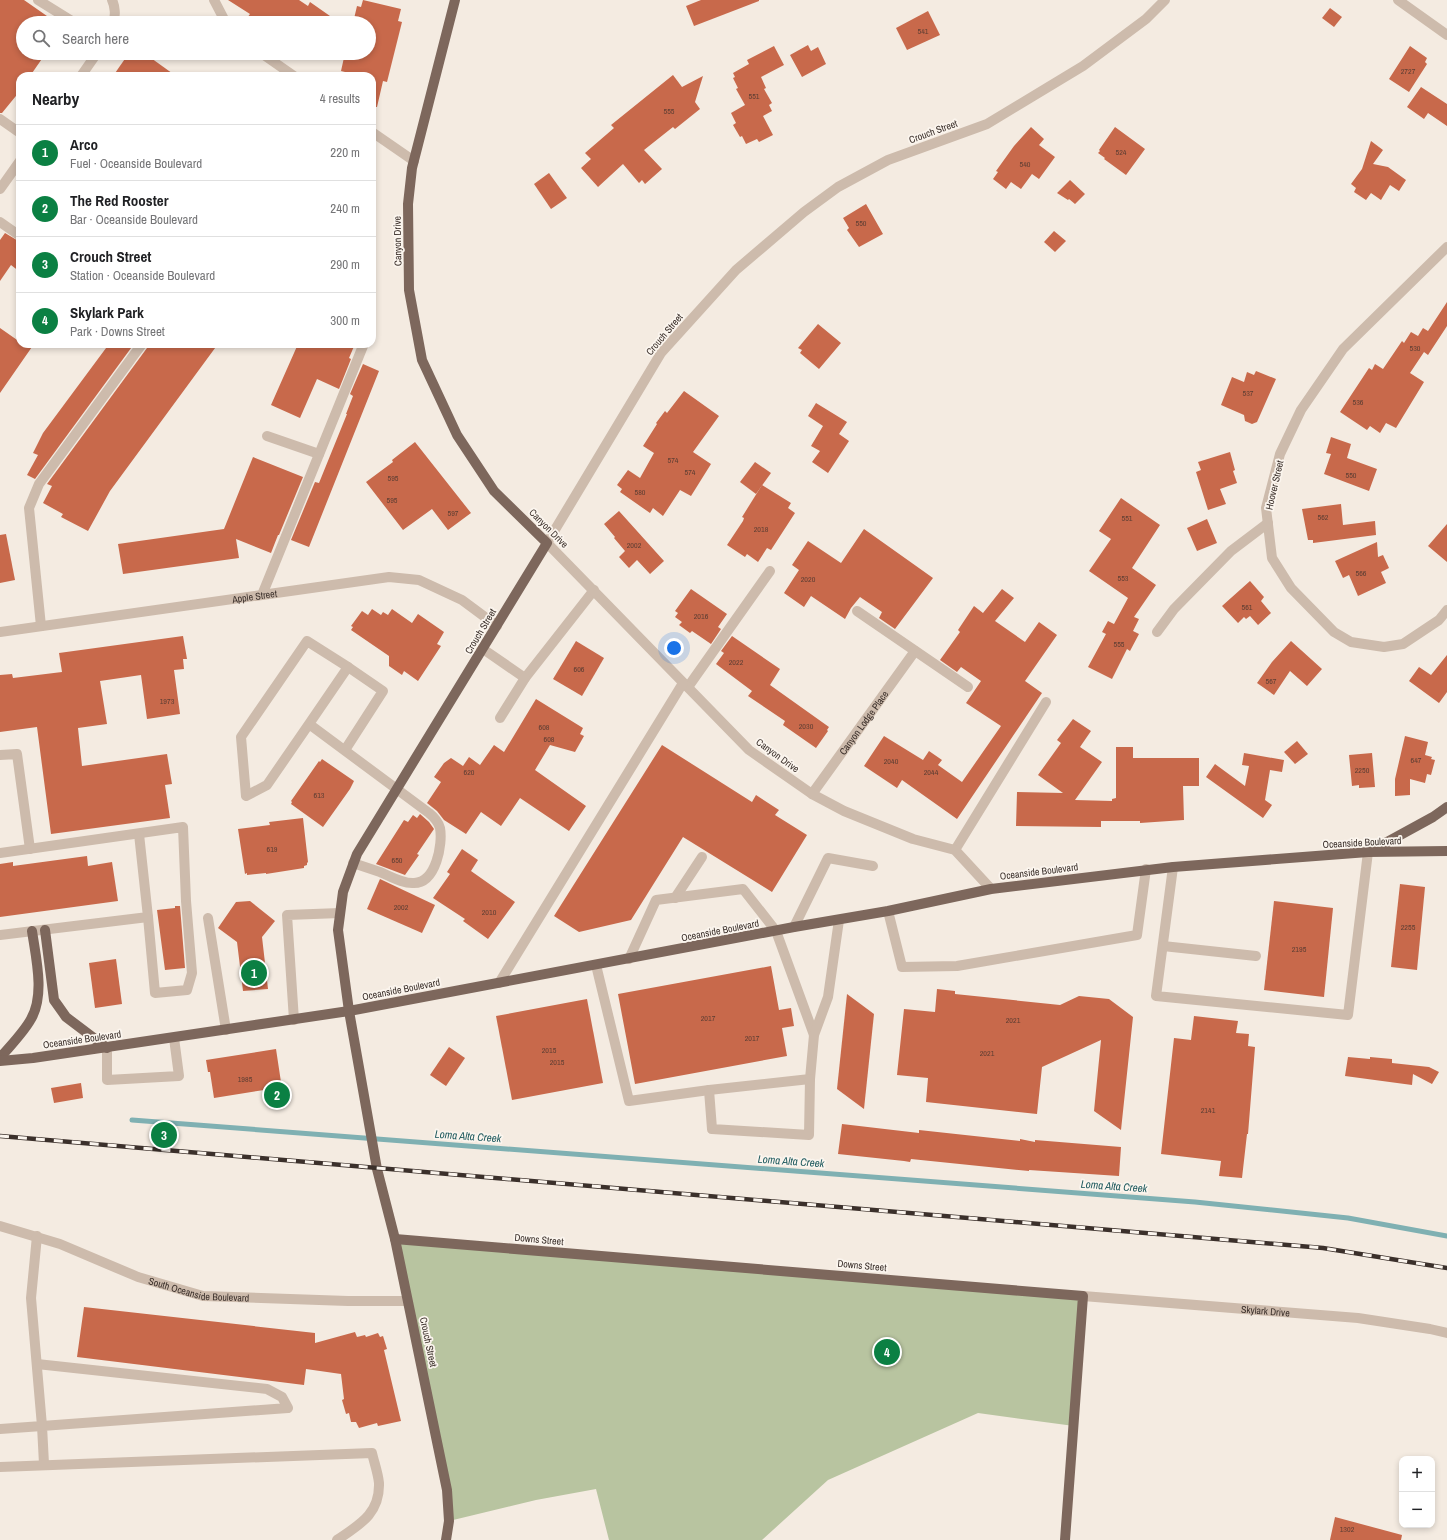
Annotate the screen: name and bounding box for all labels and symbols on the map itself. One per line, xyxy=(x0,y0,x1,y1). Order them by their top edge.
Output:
house number: 541 xyxy=(918,26,929,36)
house number: 2727 xyxy=(1401,66,1416,76)
house number: 551 xyxy=(749,91,760,101)
house number: 555 xyxy=(664,106,675,116)
street label: Crouch Street xyxy=(907,116,960,146)
house number: 524 xyxy=(1116,147,1127,157)
house number: 540 xyxy=(1020,159,1031,169)
street label: Canyon Drive xyxy=(391,215,404,266)
house number: 550 xyxy=(856,218,867,228)
street label: Crouch Street xyxy=(643,310,686,358)
house number: 530 xyxy=(1410,343,1421,353)
house number: 537 xyxy=(1243,388,1254,398)
house number: 536 xyxy=(1353,397,1364,407)
house number: 574 xyxy=(668,455,679,465)
street label: Hoover Street xyxy=(1262,458,1287,511)
house number: 574 xyxy=(685,467,696,477)
house number: 550 xyxy=(1346,470,1357,480)
house number: 595 xyxy=(388,473,399,483)
house number: 580 xyxy=(635,487,646,497)
house number: 595 xyxy=(387,495,398,505)
street label: Canyon Drive xyxy=(526,506,571,551)
house number: 597 xyxy=(448,508,459,518)
house number: 562 xyxy=(1318,512,1329,522)
house number: 551 xyxy=(1122,513,1133,523)
house number: 2018 xyxy=(754,524,769,534)
house number: 2002 xyxy=(627,540,642,550)
house number: 566 xyxy=(1356,568,1367,578)
house number: 553 xyxy=(1118,573,1129,583)
house number: 2020 xyxy=(801,574,816,584)
street label: Apple Street xyxy=(230,587,279,606)
house number: 561 xyxy=(1242,602,1253,612)
street label: Crouch Street xyxy=(462,606,499,656)
house number: 2016 xyxy=(694,611,709,621)
your location xyxy=(664,638,684,658)
house number: 555 xyxy=(1114,639,1125,649)
house number: 2022 xyxy=(729,657,744,667)
house number: 606 xyxy=(574,664,585,674)
house number: 567 xyxy=(1266,676,1277,686)
street label: Canyon Lodge Place xyxy=(836,688,892,758)
house number: 1973 xyxy=(160,696,175,706)
house number: 2030 xyxy=(799,721,814,731)
house number: 608 xyxy=(539,722,550,732)
house number: 608 xyxy=(544,734,555,744)
street label: Canyon Drive xyxy=(754,735,802,776)
house number: 647 xyxy=(1411,755,1422,765)
house number: 2040 xyxy=(884,756,899,766)
house number: 2250 xyxy=(1355,765,1370,775)
house number: 620 xyxy=(464,767,475,777)
house number: 2044 xyxy=(924,767,939,777)
house number: 613 xyxy=(314,790,325,800)
street label: Oceanside Boulevard xyxy=(1322,834,1402,851)
house number: 619 xyxy=(267,844,278,854)
house number: 650 xyxy=(392,855,403,865)
street label: Oceanside Boulevard xyxy=(999,860,1079,883)
house number: 2002 xyxy=(394,902,409,912)
house number: 2010 xyxy=(482,907,497,917)
street label: Oceanside Boulevard xyxy=(680,917,760,944)
house number: 2255 xyxy=(1401,922,1416,932)
house number: 2195 xyxy=(1292,944,1307,954)
pin: 1 xyxy=(241,958,267,988)
street label: Oceanside Boulevard xyxy=(361,976,441,1003)
house number: 2017 xyxy=(701,1013,716,1023)
house number: 2021 xyxy=(1006,1015,1021,1025)
street label: Oceanside Boulevard xyxy=(42,1028,122,1051)
house number: 2017 xyxy=(745,1033,760,1043)
house number: 2015 xyxy=(542,1045,557,1055)
house number: 2021 xyxy=(980,1048,995,1058)
house number: 2015 xyxy=(550,1057,565,1067)
house number: 1985 xyxy=(238,1074,253,1084)
pin: 2 xyxy=(264,1080,290,1110)
house number: 2141 xyxy=(1201,1105,1216,1115)
pin: 3 xyxy=(151,1120,177,1150)
water label: Loma Alta Creek xyxy=(434,1127,502,1145)
water label: Loma Alta Creek xyxy=(757,1152,825,1170)
water label: Loma Alta Creek xyxy=(1080,1177,1148,1195)
street label: Downs Street xyxy=(514,1231,565,1248)
street label: Downs Street xyxy=(837,1257,888,1274)
street label: South Oceanside Boulevard xyxy=(147,1274,249,1305)
street label: Skylark Drive xyxy=(1241,1303,1291,1320)
street label: Crouch Street xyxy=(417,1316,440,1369)
pin: 4 xyxy=(874,1337,900,1367)
house number: 1302 xyxy=(1340,1524,1355,1534)

